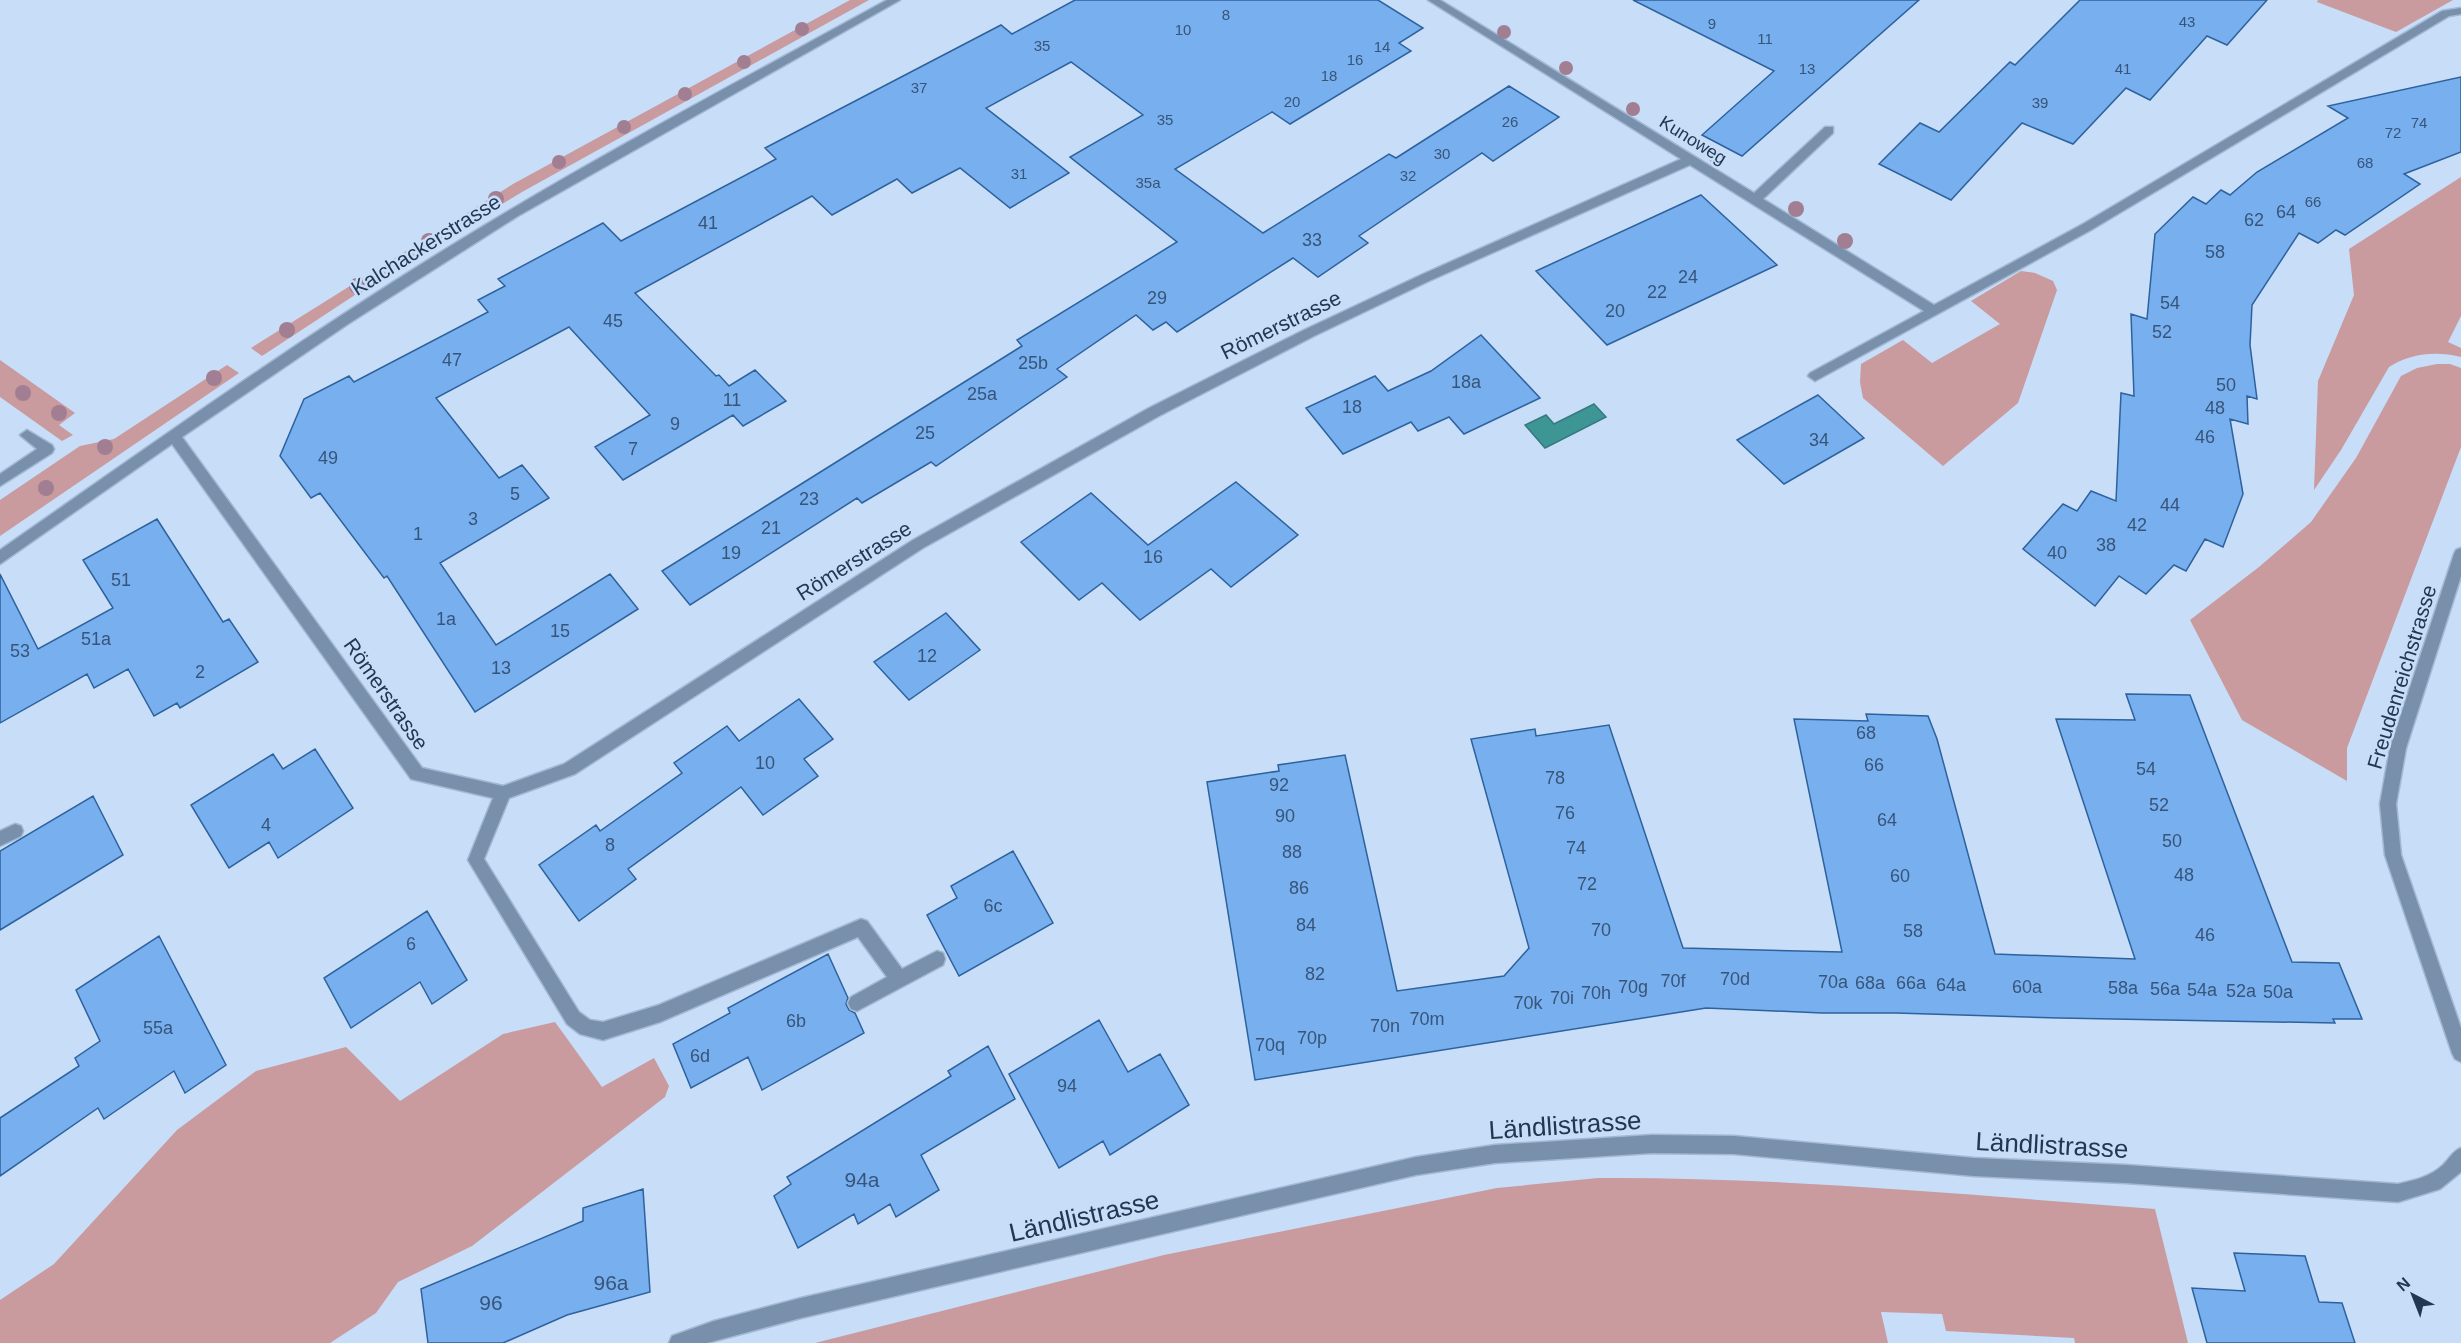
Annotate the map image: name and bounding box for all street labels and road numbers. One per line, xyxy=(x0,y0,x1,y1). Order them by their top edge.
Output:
street label: Kunoweg xyxy=(1656,112,1730,168)
street label: Kalchackerstrasse xyxy=(347,189,505,300)
street label: Römerstrasse xyxy=(1217,286,1345,364)
street label: Römerstrasse xyxy=(792,516,915,605)
street label: Freudenreichstrasse xyxy=(2363,582,2441,772)
street label: Römerstrasse xyxy=(340,634,433,754)
street label: Ländlistrasse xyxy=(1488,1105,1642,1145)
street label: Ländlistrasse xyxy=(1975,1126,2129,1164)
street label: Ländlistrasse xyxy=(1006,1184,1162,1248)

